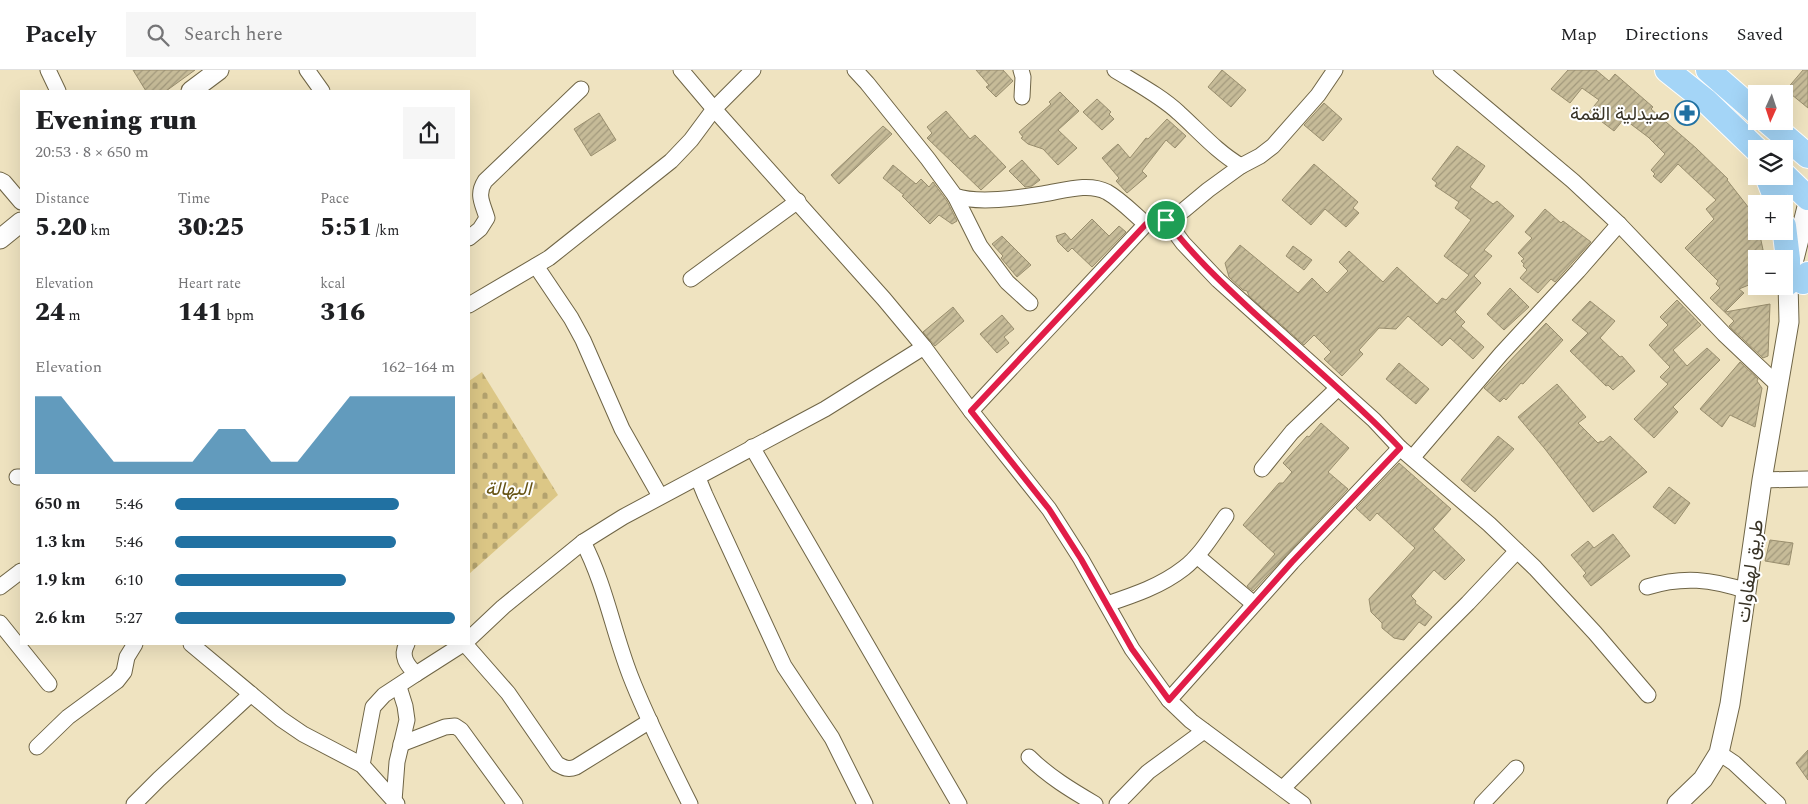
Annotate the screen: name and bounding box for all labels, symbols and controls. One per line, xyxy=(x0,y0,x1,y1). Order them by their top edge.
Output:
search box xyxy=(126,12,476,57)
text: Pacely xyxy=(25,17,96,53)
text: Search here xyxy=(184,20,283,49)
icon: search xyxy=(144,21,172,49)
text: Map xyxy=(1561,21,1597,48)
text: Directions xyxy=(1625,21,1709,48)
text: Saved xyxy=(1737,21,1783,48)
north arrow xyxy=(1748,85,1792,130)
map controls xyxy=(1748,85,1793,295)
text: Evening run xyxy=(35,99,197,142)
place label: صيدلية القمة xyxy=(1570,100,1670,129)
pharmacy icon: صيدلية القمة xyxy=(1674,100,1700,126)
button: share xyxy=(403,107,455,159)
text: 20:53 · 8 × 650 m xyxy=(35,140,149,164)
button: layers xyxy=(1748,140,1793,185)
text: Distance xyxy=(35,188,90,209)
text: Time xyxy=(178,188,210,209)
text: Pace xyxy=(320,188,349,209)
button: + xyxy=(1748,195,1793,240)
pin xyxy=(1145,199,1187,241)
icon: arrive xyxy=(1152,206,1180,234)
text: 5.20 xyxy=(35,209,87,247)
text: 30:25 xyxy=(178,209,245,247)
text: 5:51 xyxy=(320,209,372,247)
text: km xyxy=(87,220,110,241)
text: /km xyxy=(372,220,399,241)
button: − xyxy=(1748,250,1793,295)
text: Elevation xyxy=(35,273,94,294)
text: Heart rate xyxy=(178,273,241,294)
text: kcal xyxy=(320,273,345,294)
text: 24 xyxy=(35,294,65,332)
text: 141 xyxy=(178,294,223,332)
text: 316 xyxy=(320,294,365,332)
text: m xyxy=(65,305,81,326)
text: bpm xyxy=(223,305,254,326)
text: Elevation xyxy=(35,355,102,379)
text: 162–164 m xyxy=(381,355,455,379)
park label: البهالة xyxy=(485,475,534,504)
text: 650 m xyxy=(35,492,80,516)
text: 5:46 xyxy=(115,492,143,516)
street label: طريق لهفاوات xyxy=(1729,518,1772,625)
text: 1.3 km xyxy=(35,530,85,554)
text: 5:46 xyxy=(115,530,143,554)
text: 1.9 km xyxy=(35,568,85,592)
text: 6:10 xyxy=(115,568,143,592)
text: 2.6 km xyxy=(35,606,85,630)
text: 5:27 xyxy=(115,606,143,630)

